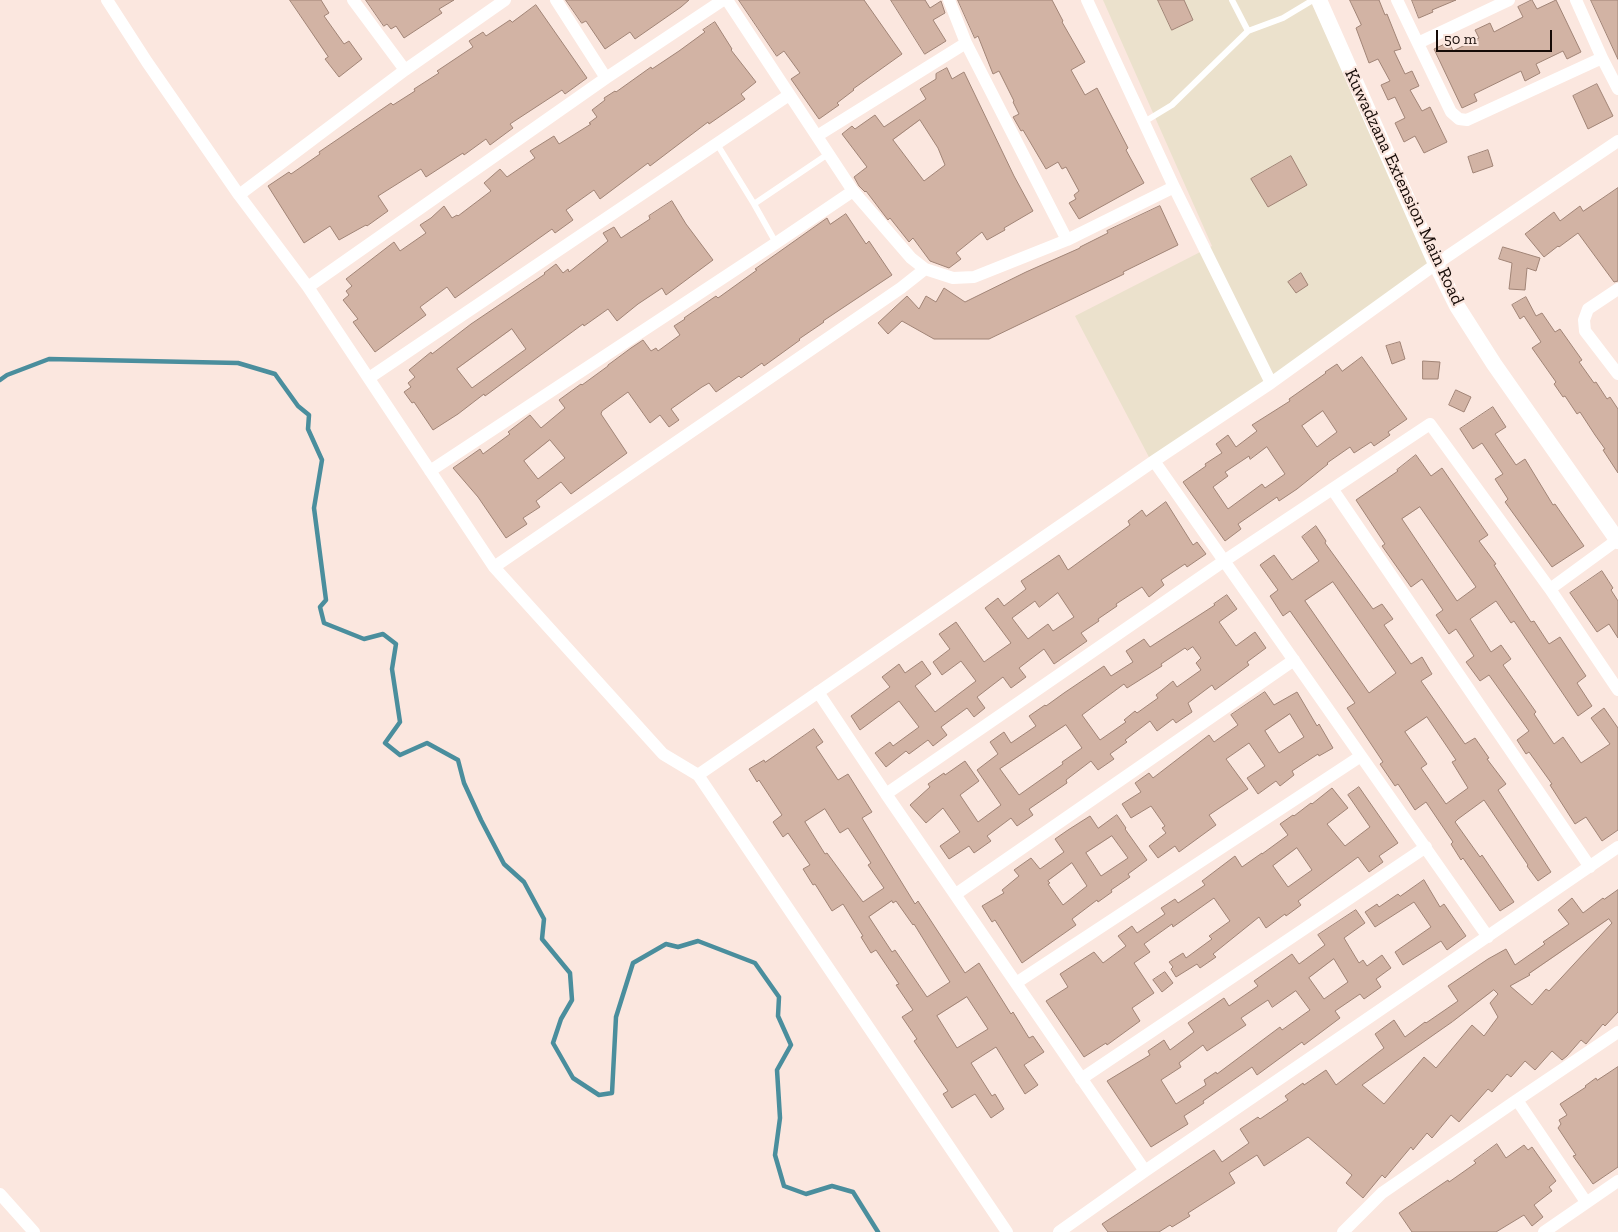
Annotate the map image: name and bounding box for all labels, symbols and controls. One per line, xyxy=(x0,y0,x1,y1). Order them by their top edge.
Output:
scale bar xyxy=(1438,20,1554,52)
text: 50 m xyxy=(1444,30,1477,48)
street label: Kuwadzana Extension Main Road xyxy=(1340,65,1468,309)

